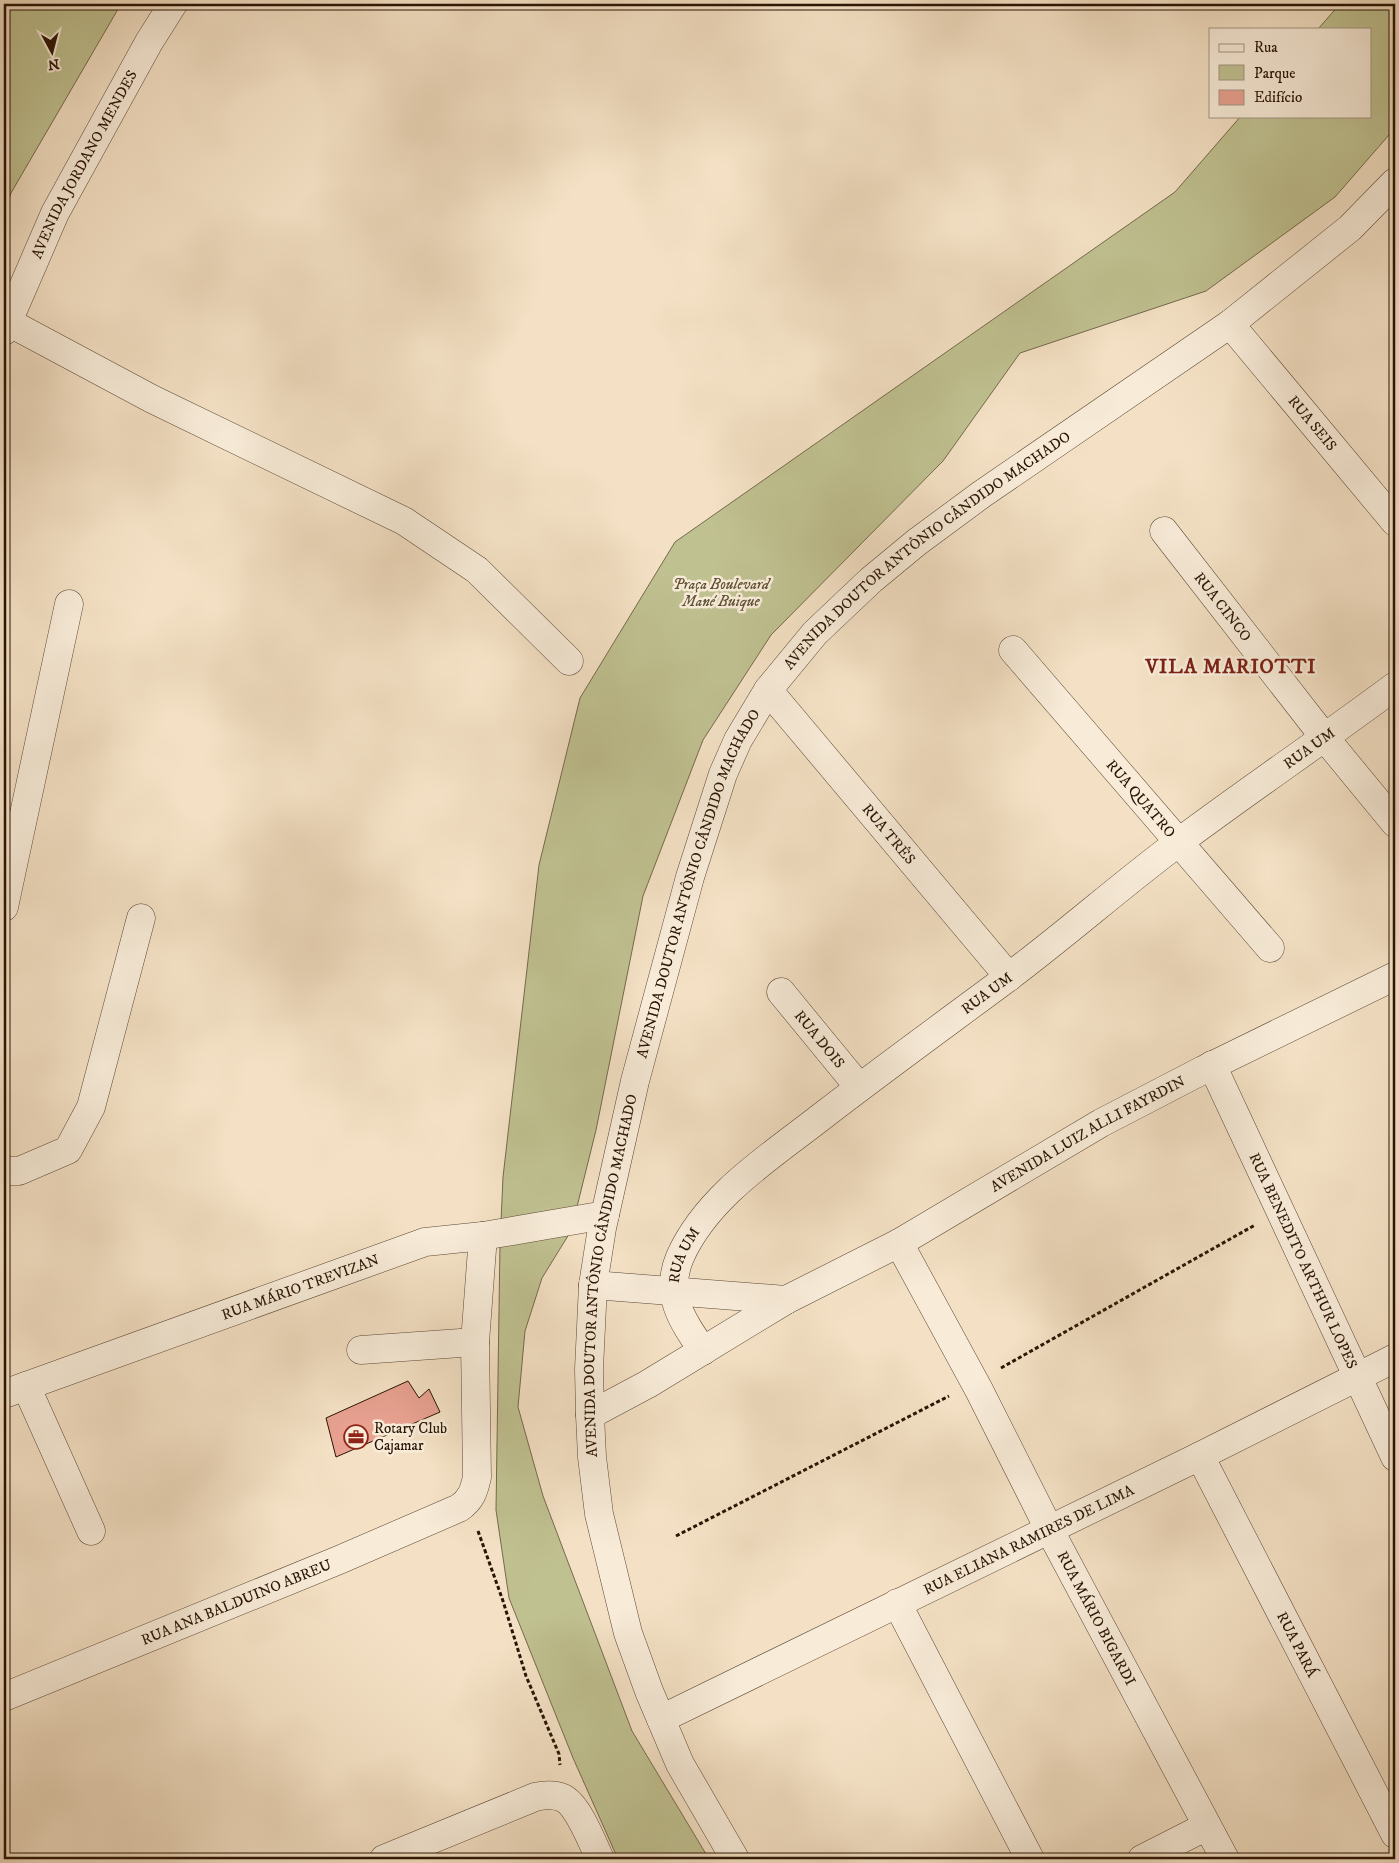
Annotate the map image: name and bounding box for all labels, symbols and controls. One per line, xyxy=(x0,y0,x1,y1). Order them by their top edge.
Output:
north arrow xyxy=(28,28,78,78)
legend xyxy=(1209,28,1372,118)
text: Rua xyxy=(1254,38,1278,57)
text: N xyxy=(46,54,60,74)
text: Parque xyxy=(1254,64,1295,83)
street label: AVENIDA JORDANO MENDES xyxy=(27,67,141,262)
text: Edifício xyxy=(1254,88,1302,107)
street label: RUA SEIS xyxy=(1284,392,1341,455)
street label: AVENIDA DOUTOR ANTÔNIO CÂNDIDO MACHADO xyxy=(779,427,1074,673)
street label: RUA CINCO xyxy=(1190,568,1256,645)
park label: Praça Boulevard Mané Buique xyxy=(673,575,772,611)
district label: VILA MARIOTTI xyxy=(1144,655,1317,680)
street label: AVENIDA DOUTOR ANTÔNIO CÂNDIDO MACHADO xyxy=(632,705,764,1060)
street label: RUA UM xyxy=(1280,723,1339,773)
street label: RUA QUATRO xyxy=(1102,755,1180,841)
street label: RUA TRÊS xyxy=(858,800,920,868)
street label: RUA UM xyxy=(957,968,1016,1018)
street label: RUA DOIS xyxy=(790,1006,849,1072)
street label: AVENIDA LUIZ ALLI FAYRDIN xyxy=(987,1071,1188,1196)
street label: AVENIDA DOUTOR ANTÔNIO CÂNDIDO MACHADO xyxy=(579,1092,641,1458)
street label: RUA BENEDITO ARTHUR LOPES xyxy=(1245,1150,1362,1372)
street label: RUA UM xyxy=(664,1223,704,1284)
street label: RUA MÁRIO TREVIZAN xyxy=(219,1250,382,1324)
place label: Rotary Club Cajamar xyxy=(374,1419,447,1455)
office icon: Rotary Club Cajamar xyxy=(343,1424,369,1450)
street label: RUA ELIANA RAMIRES DE LIMA xyxy=(920,1480,1137,1599)
street label: RUA MÁRIO BIGARDI xyxy=(1053,1548,1140,1689)
street label: RUA ANA BALDUINO ABREU xyxy=(138,1554,335,1649)
street label: RUA PARÁ xyxy=(1272,1608,1323,1681)

